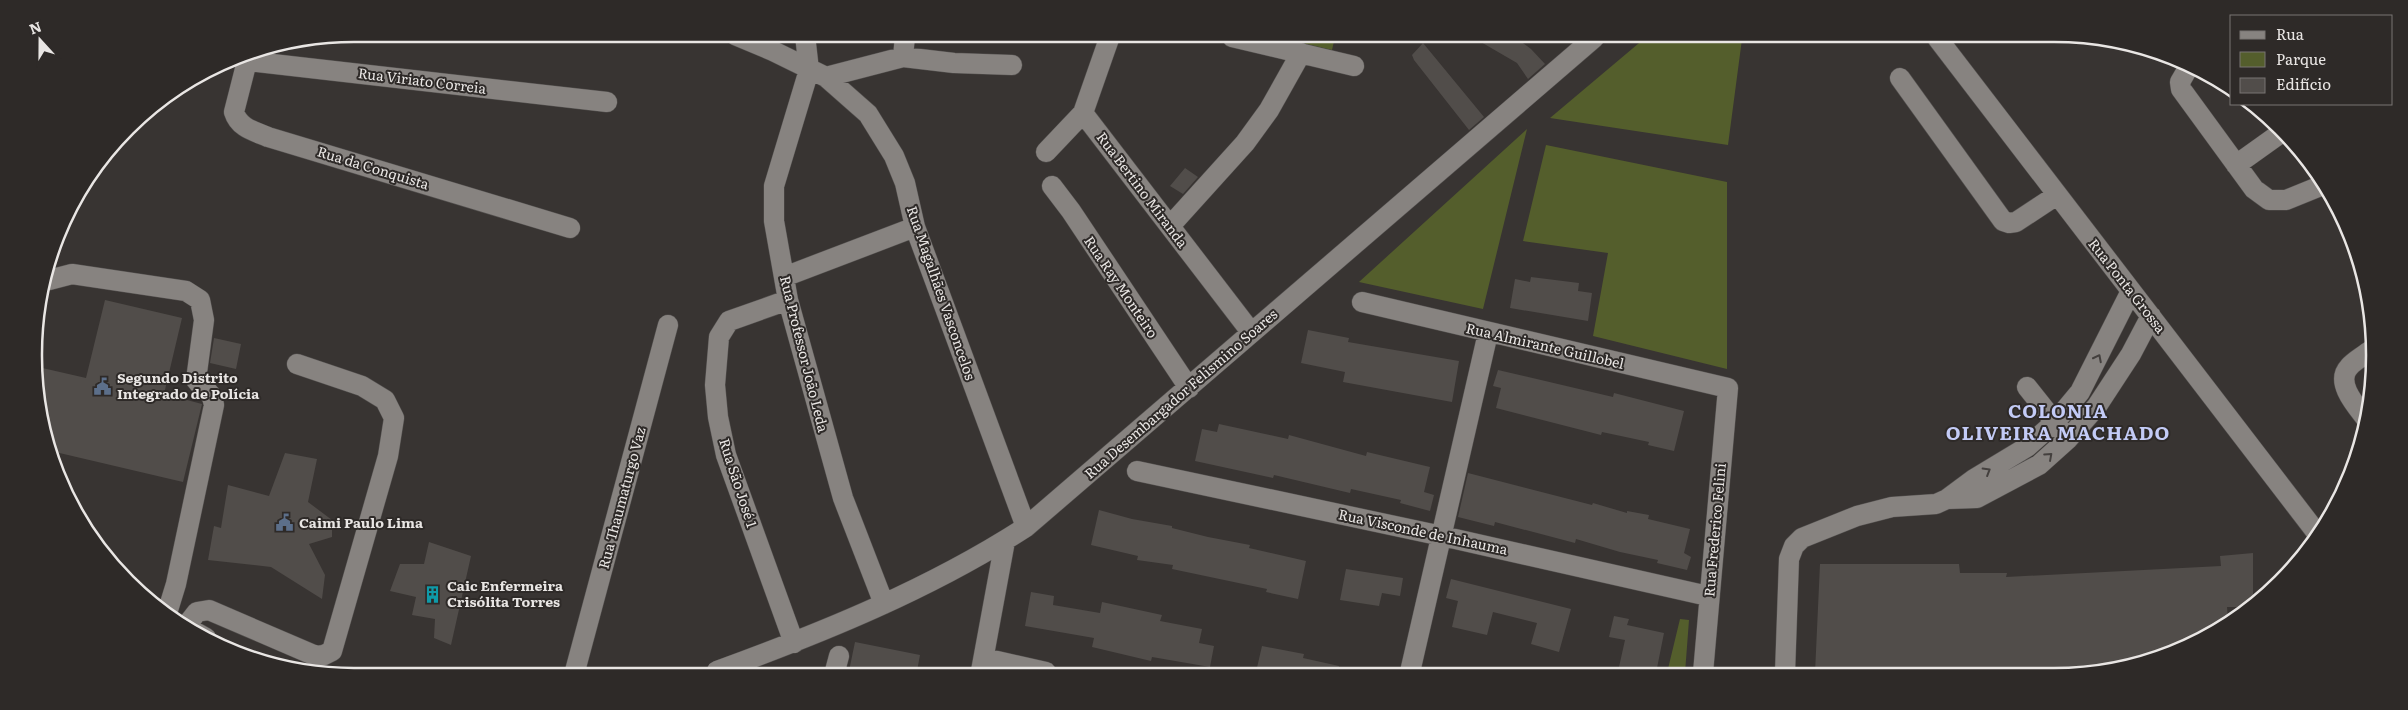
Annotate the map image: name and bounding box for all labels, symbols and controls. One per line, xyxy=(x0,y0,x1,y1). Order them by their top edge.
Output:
north arrow xyxy=(15,15,65,65)
text: N xyxy=(26,15,44,38)
legend xyxy=(2230,15,2393,105)
text: Rua xyxy=(2276,22,2305,45)
text: Parque xyxy=(2276,47,2326,70)
street label: Rua Viriato Correia xyxy=(357,62,488,98)
text: Edifício xyxy=(2276,72,2331,95)
street label: Rua Bertino Miranda xyxy=(1093,127,1193,252)
street label: Rua da Conquista xyxy=(315,141,432,194)
street label: Rua Magalhães Vasconcelos xyxy=(903,203,981,382)
street label: Rua Ray Monteiro xyxy=(1080,231,1163,341)
street label: Rua Ponta Grossa xyxy=(2084,234,2171,337)
street label: Rua Professor João Leda xyxy=(776,273,834,434)
street label: Rua Desembargador Felismino Soares xyxy=(1080,304,1281,483)
street label: Rua Almirante Guillobel xyxy=(1464,317,1627,373)
one-way arrow xyxy=(2092,354,2102,363)
place label: Segundo Distrito Integrado de Polícia xyxy=(117,367,260,403)
public building icon: Segundo Distrito Integrado de Polícia xyxy=(93,376,113,396)
district label: COLONIA OLIVEIRA MACHADO xyxy=(1946,396,2170,446)
street label: Rua Thaumaturgo Vaz xyxy=(592,424,650,571)
street label: Rua São José 1 xyxy=(715,435,763,530)
one-way arrow xyxy=(2044,453,2053,462)
street label: Rua Frederico Felini xyxy=(1698,462,1730,598)
one-way arrow xyxy=(1981,468,1990,478)
street label: Rua Visconde de Inhauma xyxy=(1337,503,1510,559)
place label: Caimi Paulo Lima xyxy=(299,512,424,532)
public building icon: Caimi Paulo Lima xyxy=(275,513,295,533)
place label: Caic Enfermeira Crisólita Torres xyxy=(447,575,564,611)
building icon: Caic Enfermeira Crisólita Torres xyxy=(423,584,443,604)

